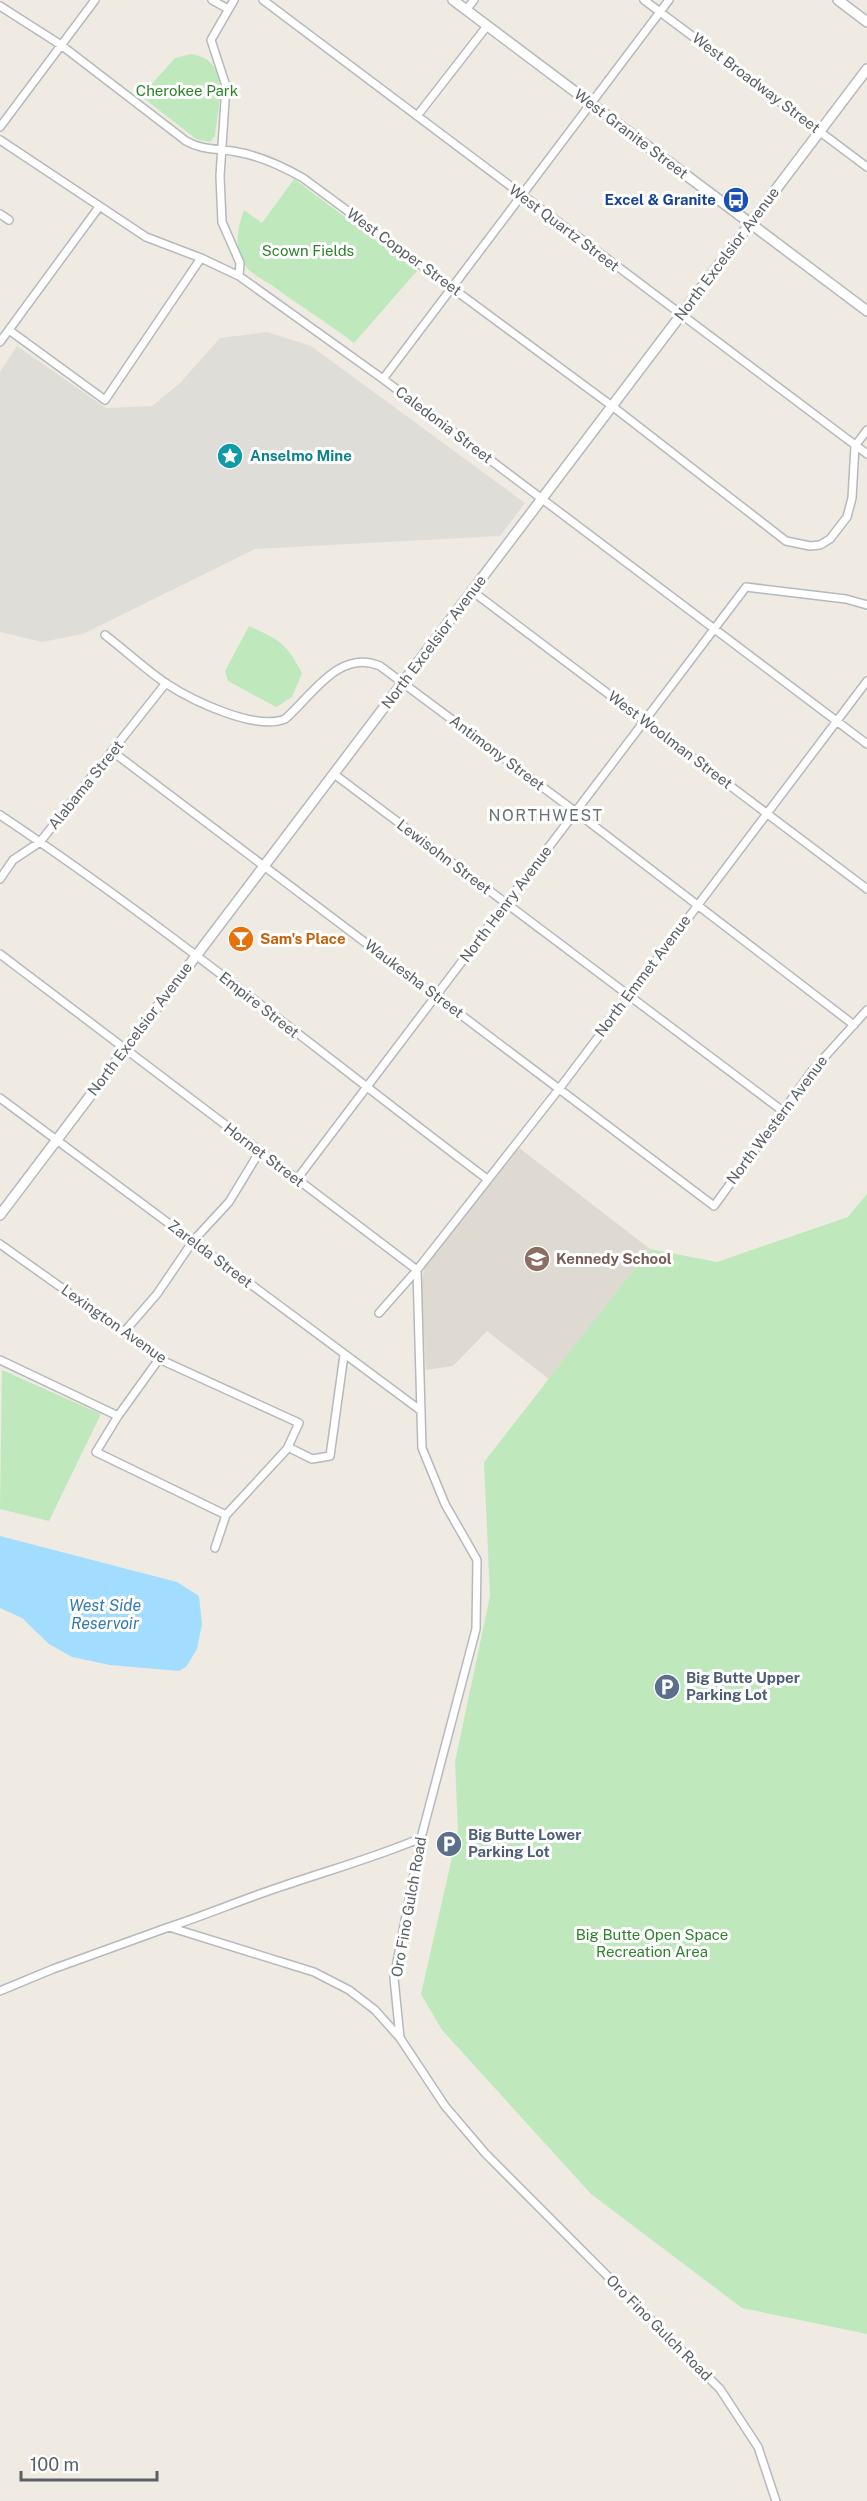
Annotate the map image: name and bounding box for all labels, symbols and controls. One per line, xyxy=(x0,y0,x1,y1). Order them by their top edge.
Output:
street label: West Broadway Street xyxy=(689,29,824,136)
park label: Cherokee Park xyxy=(136,82,238,99)
street label: West Granite Street xyxy=(571,85,692,182)
street label: West Quartz Street xyxy=(506,181,623,275)
street label: North Excelsior Avenue xyxy=(671,184,782,324)
bus stop icon: Excel & Granite xyxy=(721,185,751,215)
place label: Excel & Granite xyxy=(604,191,716,208)
street label: West Copper Street xyxy=(344,204,465,299)
park label: Scown Fields xyxy=(262,242,354,259)
street label: Caledonia Street xyxy=(393,383,496,467)
place icon: Anselmo Mine xyxy=(215,441,245,471)
place label: Anselmo Mine xyxy=(250,447,352,464)
street label: North Excelsior Avenue xyxy=(378,572,489,712)
street label: West Woolman Street xyxy=(605,687,736,792)
street label: Antimony Street xyxy=(447,712,548,794)
street label: Alabama Street xyxy=(45,737,127,832)
district label: NORTHWEST xyxy=(489,806,603,825)
street label: Lewisohn Street xyxy=(394,816,495,897)
street label: North Henry Avenue xyxy=(456,842,555,965)
street label: North Emmet Avenue xyxy=(591,912,694,1040)
bar icon: Sam's Place xyxy=(226,924,256,954)
place label: Sam's Place xyxy=(260,930,346,947)
street label: Waukesha Street xyxy=(362,936,467,1021)
street label: North Excelsior Avenue xyxy=(84,959,195,1099)
street label: Empire Street xyxy=(216,968,303,1041)
street label: North Western Avenue xyxy=(723,1052,830,1187)
street label: Hornet Street xyxy=(221,1119,308,1190)
street label: Zarelda Street xyxy=(165,1216,256,1291)
school or university icon: Kennedy School xyxy=(522,1244,552,1274)
place label: Kennedy School xyxy=(556,1250,672,1267)
street label: Lexington Avenue xyxy=(58,1281,170,1366)
water label: West Side Reservoir xyxy=(69,1596,141,1633)
place label: Big Butte Upper Parking Lot xyxy=(686,1669,800,1703)
parking icon: Big Butte Upper Parking Lot xyxy=(652,1672,682,1702)
place label: Big Butte Lower Parking Lot xyxy=(468,1826,581,1860)
parking icon: Big Butte Lower Parking Lot xyxy=(434,1829,464,1859)
street label: Oro Fino Gulch Road xyxy=(388,1836,429,1978)
park label: Big Butte Open Space Recreation Area xyxy=(576,1926,728,1960)
street label: Oro Fino Gulch Road xyxy=(603,2271,716,2384)
scale bar xyxy=(21,2444,158,2482)
text: 100 m xyxy=(30,2454,79,2475)

